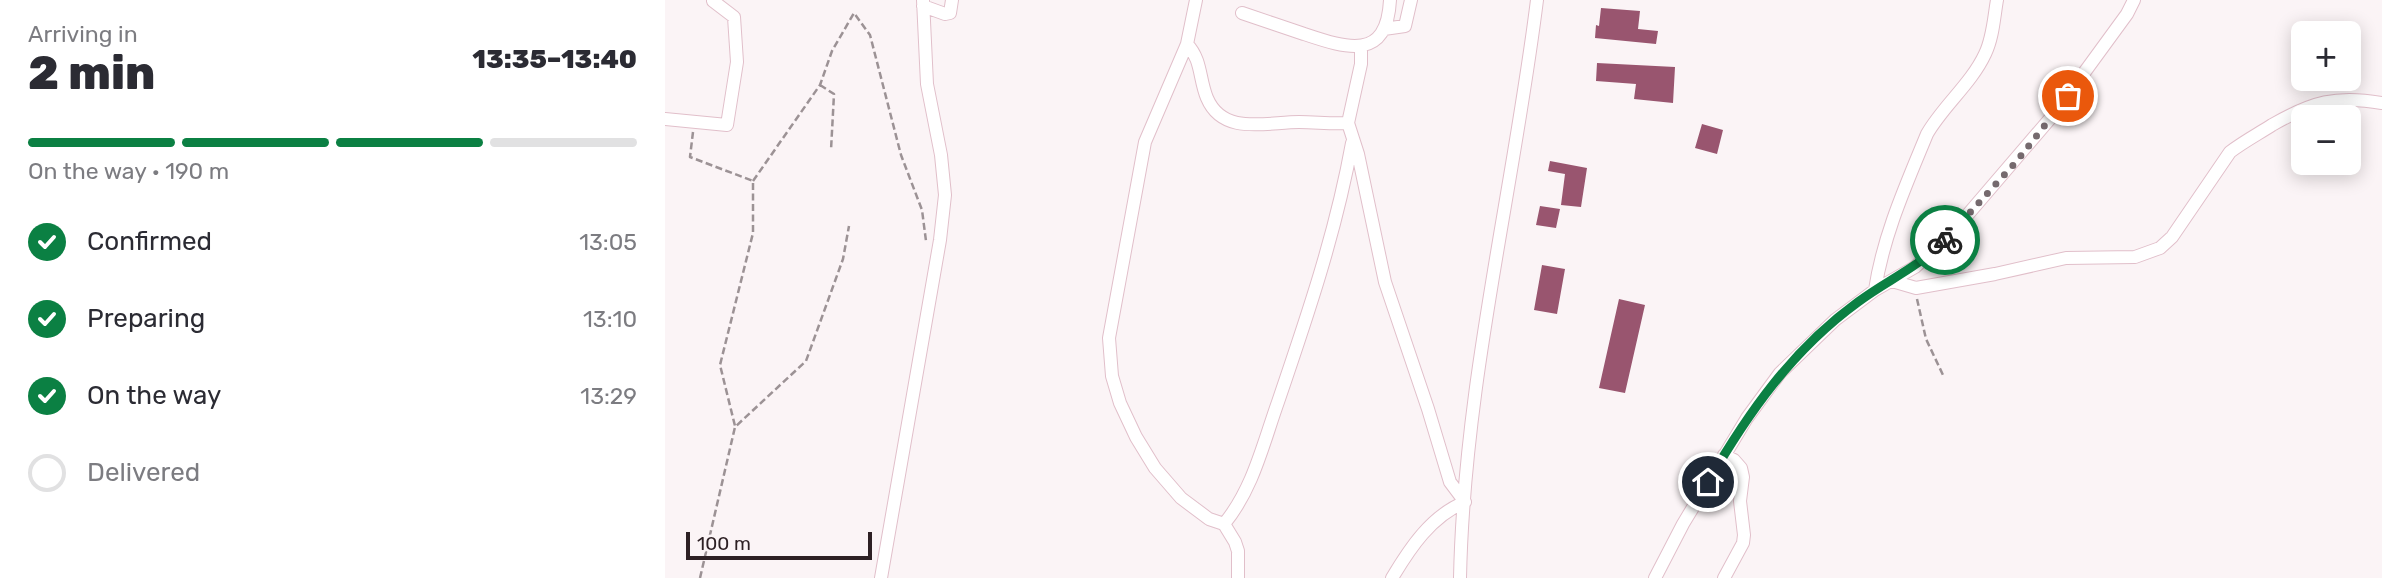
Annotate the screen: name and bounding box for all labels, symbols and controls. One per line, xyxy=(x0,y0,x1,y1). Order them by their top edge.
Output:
text: Arriving in xyxy=(28,20,138,48)
map controls xyxy=(2291,21,2361,175)
button: + xyxy=(2291,21,2361,91)
text: 13:35–13:40 xyxy=(472,44,637,75)
text: 2 min xyxy=(28,46,155,101)
pin xyxy=(2038,66,2098,126)
icon: bag xyxy=(2049,77,2087,115)
button: − xyxy=(2291,105,2361,175)
text: On the way · 190 m xyxy=(28,157,229,185)
courier xyxy=(1910,205,1980,275)
icon: bike xyxy=(1926,221,1964,259)
icon: check xyxy=(28,223,66,261)
text: Confirmed xyxy=(87,226,212,257)
text: 13:05 xyxy=(579,228,637,256)
icon: check xyxy=(28,300,66,338)
text: Preparing xyxy=(87,303,205,334)
text: 13:10 xyxy=(583,305,637,333)
icon: check xyxy=(28,377,66,415)
text: On the way xyxy=(87,380,221,411)
text: 13:29 xyxy=(580,382,637,410)
pin xyxy=(1678,452,1738,512)
text: Delivered xyxy=(87,457,200,488)
icon: home xyxy=(1689,463,1727,501)
scale bar xyxy=(686,529,871,561)
text: 100 m xyxy=(697,532,751,555)

